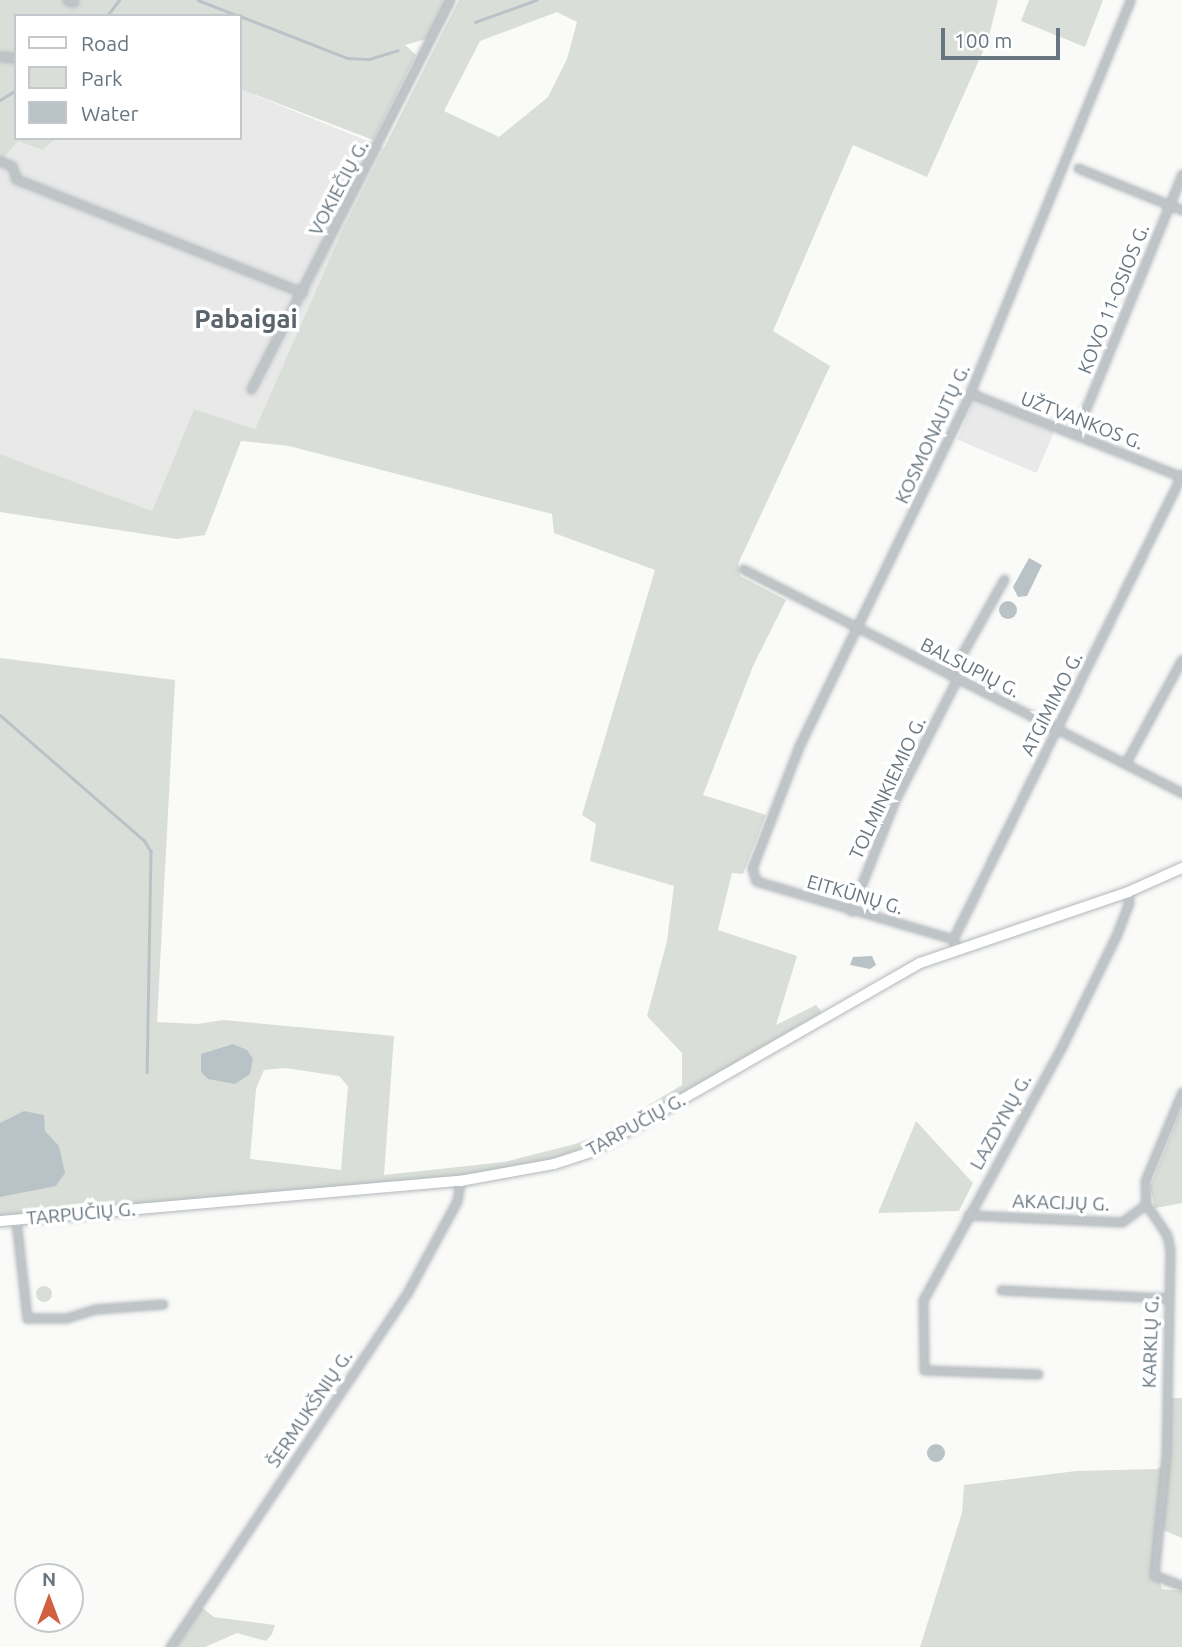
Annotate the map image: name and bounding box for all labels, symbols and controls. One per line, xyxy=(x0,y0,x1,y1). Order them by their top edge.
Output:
legend xyxy=(14,14,242,140)
scale bar xyxy=(944,14,1063,58)
text: 100 m xyxy=(954,28,1012,52)
text: Road xyxy=(81,31,129,55)
text: Park xyxy=(81,66,123,90)
text: Water xyxy=(81,101,139,125)
street label: VOKIEČIŲ G. xyxy=(304,136,374,240)
street label: KOVO 11-OSIOS G. xyxy=(1074,221,1154,377)
district label: Pabaigai xyxy=(194,303,298,335)
street label: KOSMONAUTŲ G. xyxy=(891,361,975,507)
street label: UŽTVANKOS G. xyxy=(1017,387,1147,455)
street label: BALSUPIŲ G. xyxy=(917,633,1023,703)
street label: ATGIMIMO G. xyxy=(1016,648,1088,760)
street label: TOLMINKIEMIO G. xyxy=(845,713,931,863)
street label: EITKŪNŲ G. xyxy=(804,870,906,920)
street label: LAZDYNŲ G. xyxy=(965,1070,1037,1174)
street label: TARPUČIŲ G. xyxy=(583,1088,689,1162)
street label: AKACIJŲ G. xyxy=(1012,1190,1110,1216)
street label: TARPUČIŲ G. xyxy=(25,1198,137,1230)
street label: KARKLŲ G. xyxy=(1138,1295,1164,1389)
street label: ŠERMUKŠNIŲ G. xyxy=(262,1346,358,1472)
north arrow xyxy=(14,1563,84,1633)
text: N xyxy=(42,1568,56,1590)

